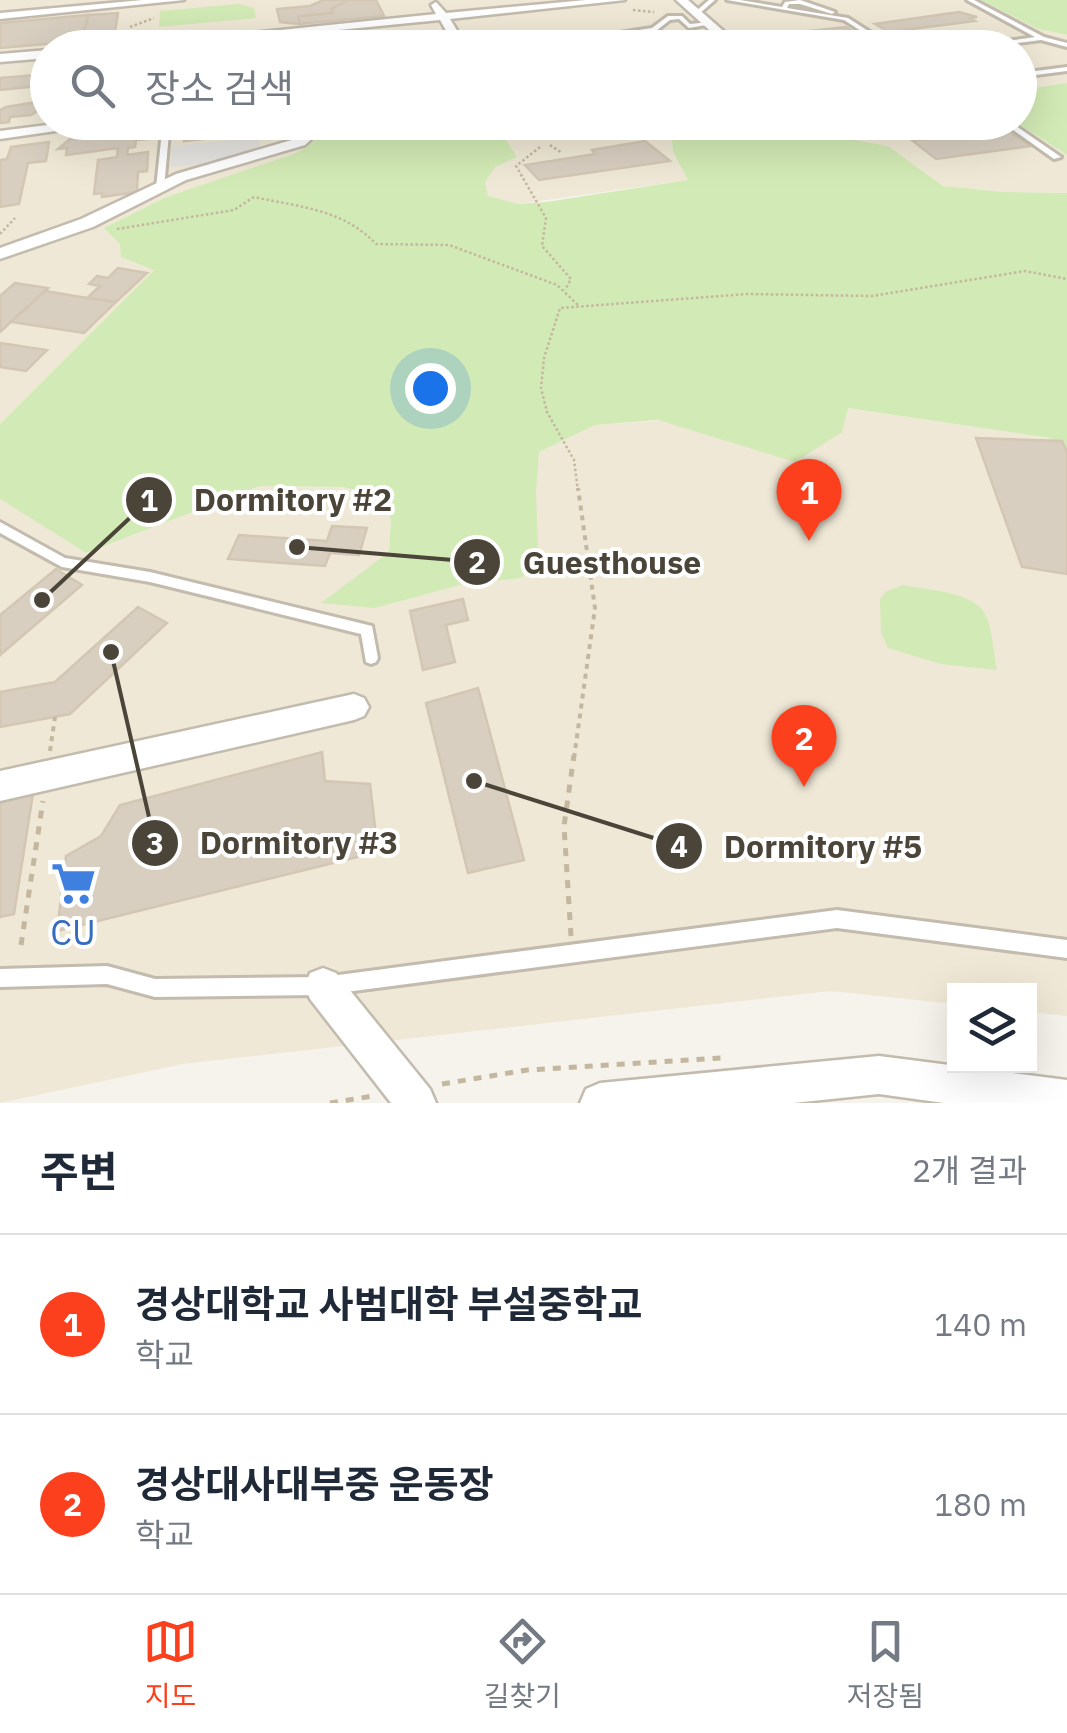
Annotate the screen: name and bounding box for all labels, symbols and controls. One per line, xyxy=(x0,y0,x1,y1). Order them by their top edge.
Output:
search box xyxy=(30,30,1037,140)
icon: search xyxy=(65,58,120,113)
text: 장소 검색 xyxy=(145,63,294,112)
your location xyxy=(405,363,456,414)
pin: 1 xyxy=(776,458,842,541)
callout: Dormitory #2 xyxy=(124,469,413,531)
text: Dormitory #2 xyxy=(194,478,392,520)
text: 1 xyxy=(140,480,158,519)
callout: Guesthouse xyxy=(452,531,721,593)
text: Guesthouse xyxy=(523,541,701,583)
text: 2 xyxy=(468,542,486,581)
pin: 2 xyxy=(772,704,836,787)
callout: Dormitory #3 xyxy=(130,812,418,874)
callout: Dormitory #5 xyxy=(654,815,943,877)
text: Dormitory #3 xyxy=(200,821,398,863)
text: 3 xyxy=(146,823,164,862)
text: Dormitory #5 xyxy=(724,825,922,867)
text: 4 xyxy=(670,826,688,865)
supermarket icon: CU xyxy=(49,859,97,907)
place label: CU xyxy=(50,909,96,955)
map controls xyxy=(947,983,1037,1073)
button: layers xyxy=(947,983,1037,1073)
text: 주변 xyxy=(40,1144,117,1199)
text: 2개 결과 xyxy=(912,1149,1027,1191)
text: 경상대학교 사범대학 부설중학교 xyxy=(135,1279,642,1328)
text: 1 xyxy=(63,1303,82,1345)
text: 140 m xyxy=(934,1303,1027,1345)
text: 학교 xyxy=(135,1333,194,1375)
text: 경상대사대부중 운동장 xyxy=(135,1459,494,1508)
text: 2 xyxy=(63,1483,82,1525)
text: 180 m xyxy=(934,1483,1027,1525)
text: 학교 xyxy=(135,1513,194,1555)
tab: 지도 xyxy=(143,1614,198,1714)
tab: 길찾기 xyxy=(484,1614,561,1714)
tab: 저장됨 xyxy=(847,1614,924,1714)

